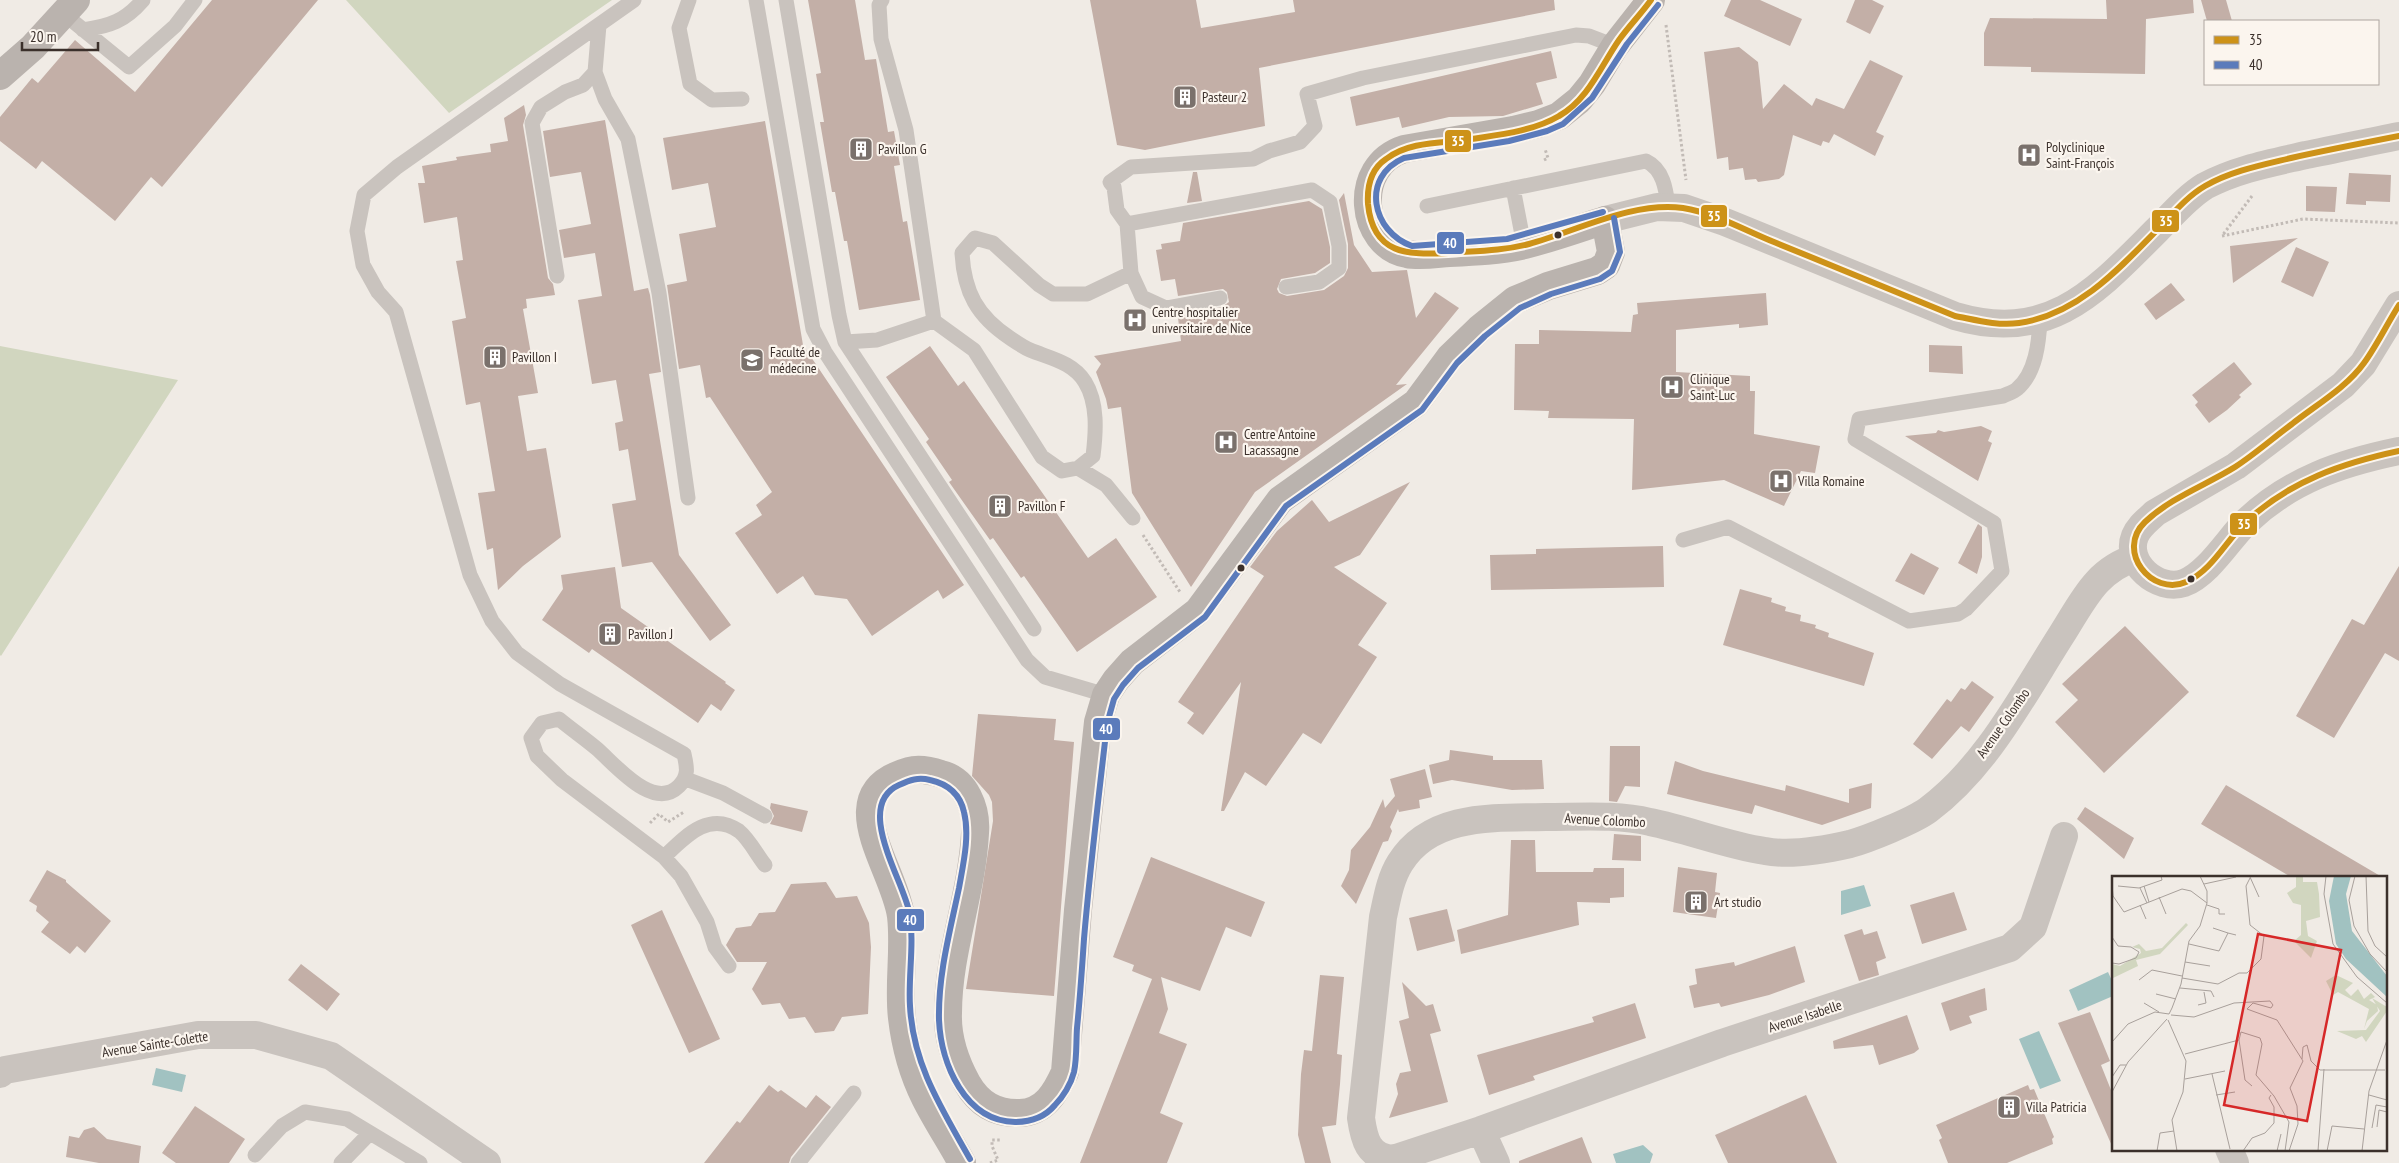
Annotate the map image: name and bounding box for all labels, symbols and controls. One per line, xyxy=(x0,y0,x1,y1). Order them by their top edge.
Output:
scale bar xyxy=(22,20,99,52)
legend xyxy=(2204,20,2379,85)
text: 20 m xyxy=(30,27,56,46)
text: 35 xyxy=(2249,30,2263,49)
text: 40 xyxy=(2249,55,2263,74)
building icon: Pasteur 2 xyxy=(1172,84,1198,110)
place label: Pasteur 2 xyxy=(1202,88,1247,106)
line badge: 35 xyxy=(1444,129,1472,153)
text: 35 xyxy=(1451,132,1465,150)
building icon: Pavillon G xyxy=(848,136,874,162)
place label: Polyclinique Saint-François xyxy=(2046,138,2115,172)
place label: Pavillon G xyxy=(878,140,927,158)
hospital icon: Polyclinique Saint-François xyxy=(2016,142,2042,168)
line badge: 35 xyxy=(1700,204,1728,228)
text: 35 xyxy=(1707,207,1721,225)
line badge: 35 xyxy=(2151,209,2180,233)
text: 35 xyxy=(2159,212,2173,230)
unlabelled marker xyxy=(1553,230,1563,240)
line badge: 40 xyxy=(1436,231,1465,255)
text: 40 xyxy=(1443,234,1457,252)
place label: Centre hospitalier universitaire de Nice xyxy=(1152,303,1251,337)
hospital icon: Centre hospitalier universitaire de Nice xyxy=(1122,307,1148,333)
place label: Faculté de médecine xyxy=(770,343,820,377)
building icon: Pavillon I xyxy=(482,344,508,370)
school or university icon: Faculté de médecine xyxy=(739,347,765,373)
place label: Pavillon I xyxy=(512,348,557,366)
place label: Clinique Saint-Luc xyxy=(1690,370,1735,404)
hospital icon: Clinique Saint-Luc xyxy=(1659,374,1685,400)
place label: Centre Antoine Lacassagne xyxy=(1244,425,1316,459)
hospital icon: Centre Antoine Lacassagne xyxy=(1213,429,1239,455)
hospital icon: Villa Romaine xyxy=(1768,468,1794,494)
place label: Villa Romaine xyxy=(1797,472,1865,490)
building icon: Pavillon F xyxy=(987,493,1013,519)
place label: Pavillon F xyxy=(1018,497,1066,515)
line badge: 35 xyxy=(2229,512,2258,536)
text: 35 xyxy=(2237,515,2251,533)
unlabelled marker xyxy=(1236,563,1246,573)
unlabelled marker xyxy=(2186,574,2196,584)
building icon: Pavillon J xyxy=(597,621,623,647)
place label: Pavillon J xyxy=(628,625,673,643)
street label: Avenue Colombo xyxy=(1972,685,2034,761)
line badge: 40 xyxy=(1092,717,1121,741)
text: 40 xyxy=(1099,720,1113,738)
street label: Avenue Colombo xyxy=(1564,809,1646,831)
inset map xyxy=(2112,876,2386,1150)
building icon: Art studio xyxy=(1683,889,1709,915)
place label: Art studio xyxy=(1714,893,1761,911)
line badge: 40 xyxy=(896,908,925,932)
text: 40 xyxy=(903,911,917,929)
street label: Avenue Isabelle xyxy=(1766,996,1844,1036)
street label: Avenue Sainte-Colette xyxy=(101,1027,210,1061)
building icon: Villa Patricia xyxy=(1996,1094,2022,1120)
place label: Villa Patricia xyxy=(2025,1098,2087,1116)

